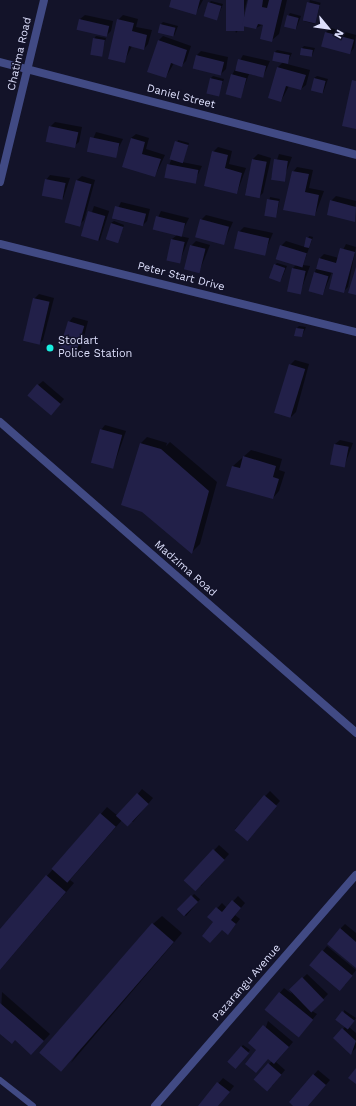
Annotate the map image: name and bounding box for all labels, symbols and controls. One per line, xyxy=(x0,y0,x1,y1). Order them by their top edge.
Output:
north arrow xyxy=(308,8,348,48)
street label: Chatima Road xyxy=(5,16,35,92)
text: N xyxy=(331,27,347,41)
street label: Daniel Street xyxy=(145,82,217,112)
street label: Peter Start Drive xyxy=(136,260,226,294)
place label: Stodart Police Station xyxy=(58,335,132,361)
marker: Stodart Police Station xyxy=(45,343,55,353)
street label: Madzima Road xyxy=(151,538,219,600)
street label: Pazarangu Avenue xyxy=(210,942,284,1024)

